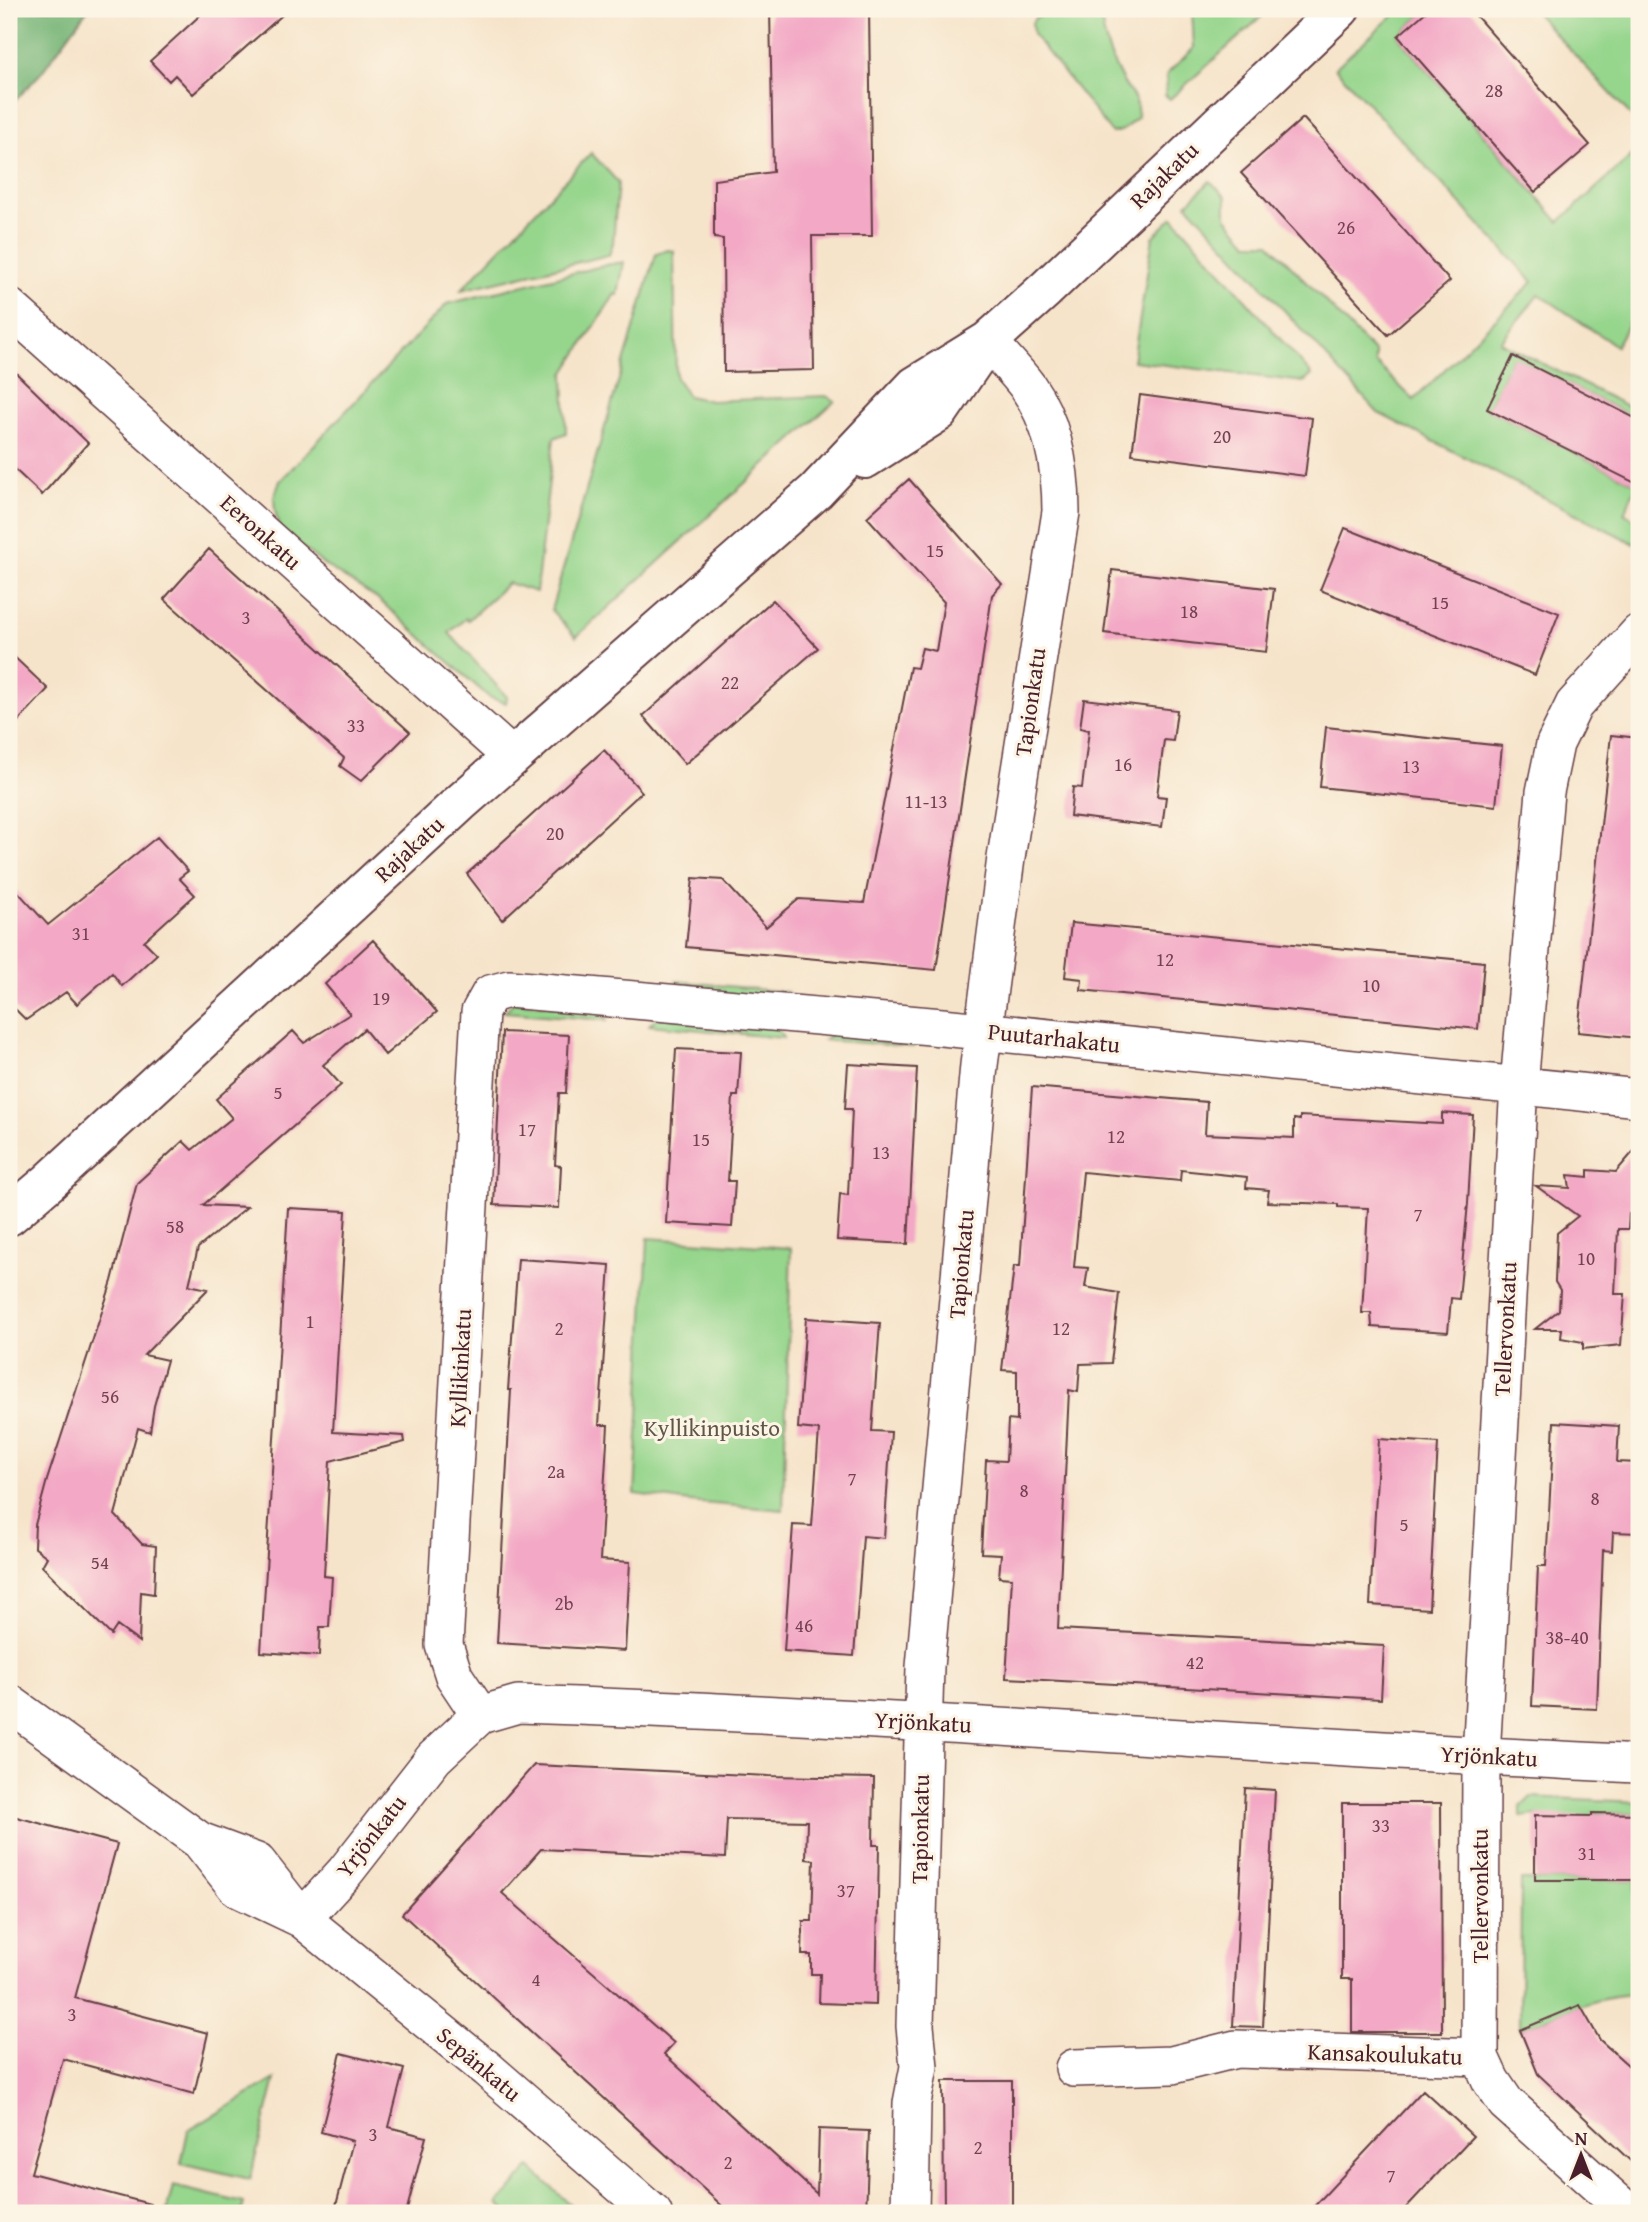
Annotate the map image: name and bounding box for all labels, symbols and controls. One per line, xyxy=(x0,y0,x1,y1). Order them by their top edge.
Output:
house number: 28 xyxy=(1485,76,1503,104)
street label: Rajakatu xyxy=(1122,133,1206,216)
house number: 26 xyxy=(1337,213,1355,241)
house number: 20 xyxy=(1213,422,1231,450)
street label: Eeronkatu xyxy=(213,486,310,577)
house number: 15 xyxy=(926,536,944,564)
house number: 15 xyxy=(1431,588,1449,616)
house number: 18 xyxy=(1180,597,1198,625)
house number: 3 xyxy=(241,603,251,631)
street label: Tapionkatu xyxy=(1006,645,1054,758)
house number: 22 xyxy=(721,668,739,696)
house number: 33 xyxy=(347,711,365,739)
house number: 16 xyxy=(1114,750,1132,778)
house number: 13 xyxy=(1402,752,1420,780)
house number: 11-13 xyxy=(904,787,948,815)
street label: Rajakatu xyxy=(367,807,451,889)
house number: 20 xyxy=(546,819,564,847)
house number: 31 xyxy=(72,919,90,947)
house number: 12 xyxy=(1156,945,1174,973)
house number: 10 xyxy=(1362,971,1380,999)
house number: 19 xyxy=(372,984,390,1012)
street label: Puutarhakatu xyxy=(986,1014,1122,1061)
house number: 5 xyxy=(273,1078,283,1106)
house number: 17 xyxy=(518,1115,536,1143)
house number: 12 xyxy=(1107,1122,1125,1150)
house number: 15 xyxy=(692,1125,710,1153)
house number: 13 xyxy=(872,1138,890,1166)
house number: 7 xyxy=(1413,1200,1423,1228)
street label: Tapionkatu xyxy=(939,1207,982,1320)
house number: 58 xyxy=(166,1212,184,1240)
house number: 10 xyxy=(1577,1244,1595,1272)
street label: Tellervonkatu xyxy=(1484,1260,1525,1397)
house number: 1 xyxy=(305,1307,315,1335)
street label: Kyllikinkatu xyxy=(440,1307,479,1428)
house number: 2 xyxy=(554,1314,564,1342)
house number: 12 xyxy=(1052,1314,1070,1342)
house number: 56 xyxy=(101,1382,119,1410)
park label: Kyllikinpuisto xyxy=(644,1411,780,1444)
house number: 2a xyxy=(547,1457,565,1485)
house number: 7 xyxy=(847,1464,857,1492)
house number: 8 xyxy=(1019,1476,1029,1504)
house number: 8 xyxy=(1590,1484,1600,1512)
house number: 5 xyxy=(1399,1510,1409,1538)
house number: 54 xyxy=(91,1548,109,1576)
house number: 2b xyxy=(555,1589,574,1617)
house number: 46 xyxy=(795,1611,813,1639)
house number: 38-40 xyxy=(1545,1623,1589,1651)
house number: 42 xyxy=(1186,1648,1204,1676)
street label: Yrjönkatu xyxy=(874,1702,973,1741)
street label: Yrjönkatu xyxy=(1440,1736,1539,1775)
street label: Tapionkatu xyxy=(902,1773,937,1884)
street label: Yrjönkatu xyxy=(328,1787,414,1884)
house number: 33 xyxy=(1372,1811,1390,1839)
street label: Tellervonkatu xyxy=(1463,1828,1496,1963)
house number: 31 xyxy=(1578,1839,1596,1867)
house number: 37 xyxy=(837,1876,855,1904)
house number: 4 xyxy=(531,1965,541,1993)
house number: 3 xyxy=(67,2000,77,2028)
street label: Sepänkatu xyxy=(430,2018,529,2109)
street label: Kansakoulukatu xyxy=(1307,2034,1464,2073)
house number: 3 xyxy=(368,2120,378,2148)
north arrow xyxy=(1546,2120,1616,2190)
text: N xyxy=(1575,2124,1588,2152)
house number: 2 xyxy=(973,2133,983,2161)
house number: 2 xyxy=(723,2148,733,2176)
house number: 7 xyxy=(1386,2161,1396,2189)

